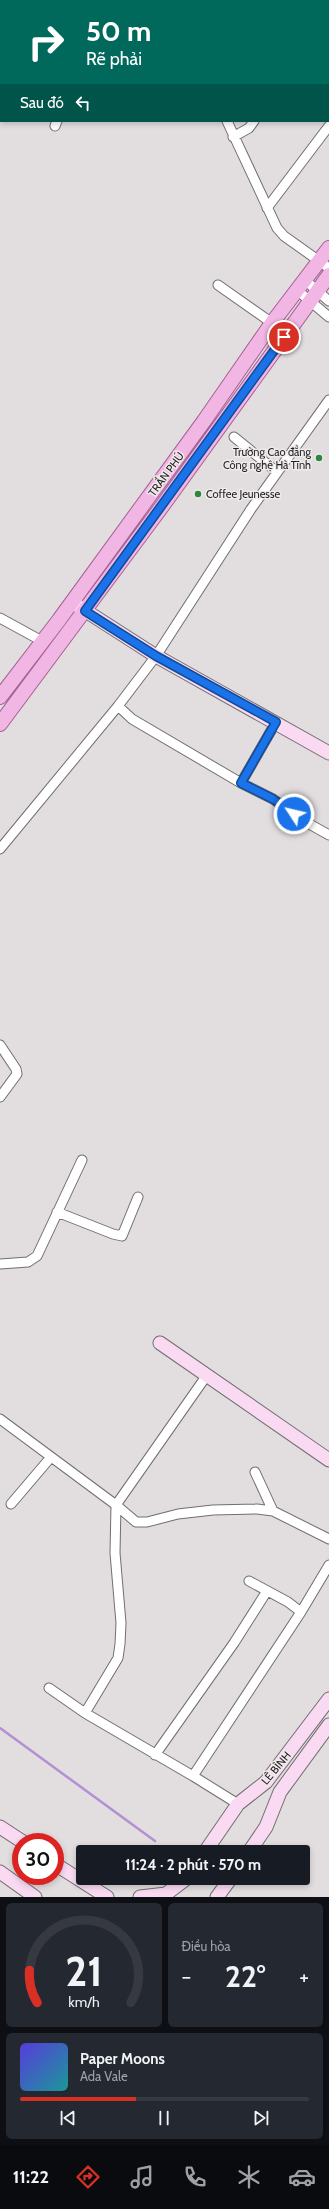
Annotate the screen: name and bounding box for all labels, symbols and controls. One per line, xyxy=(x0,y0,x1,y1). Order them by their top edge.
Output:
text: 50 m xyxy=(86,14,151,48)
icon: right xyxy=(20,16,72,68)
text: Rẽ phải xyxy=(86,48,142,70)
icon: left xyxy=(72,92,94,114)
text: Sau đó xyxy=(20,94,64,112)
pin xyxy=(267,320,301,354)
icon: arrive xyxy=(273,326,295,348)
place label: Trường Cao đẳng Công nghệ Hà Tĩnh xyxy=(223,445,312,472)
street label: TRẦN PHÚ xyxy=(144,448,187,499)
marker: Trường Cao đẳng Công nghệ Hà Tĩnh xyxy=(314,453,324,463)
place label: Coffee Jeunesse xyxy=(206,487,280,501)
marker: Coffee Jeunesse xyxy=(193,489,203,499)
position arrow xyxy=(273,793,315,835)
street label: LÊ BÌNH xyxy=(258,1749,294,1787)
speed limit sign: 30 xyxy=(12,1833,64,1885)
text: 11:24 · 2 phút · 570 m xyxy=(125,1856,261,1874)
text: Điều hòa xyxy=(182,1938,231,1954)
text: 21 xyxy=(65,1946,102,1996)
text: 22° xyxy=(225,1958,265,1995)
text: − xyxy=(182,1963,191,1990)
text: + xyxy=(299,1963,309,1990)
text: km/h xyxy=(68,1993,99,2011)
text: Paper Moons xyxy=(80,2050,165,2068)
text: Ada Vale xyxy=(80,2068,128,2084)
icon: previous xyxy=(57,2107,79,2129)
icon: pause xyxy=(153,2107,175,2129)
icon: next xyxy=(250,2107,272,2129)
icon: directions xyxy=(74,2163,102,2191)
icon: music xyxy=(128,2163,156,2191)
icon: phone xyxy=(181,2163,209,2191)
icon: climate xyxy=(235,2163,263,2191)
icon: car xyxy=(288,2163,316,2191)
text: 11:22 xyxy=(13,2166,49,2188)

